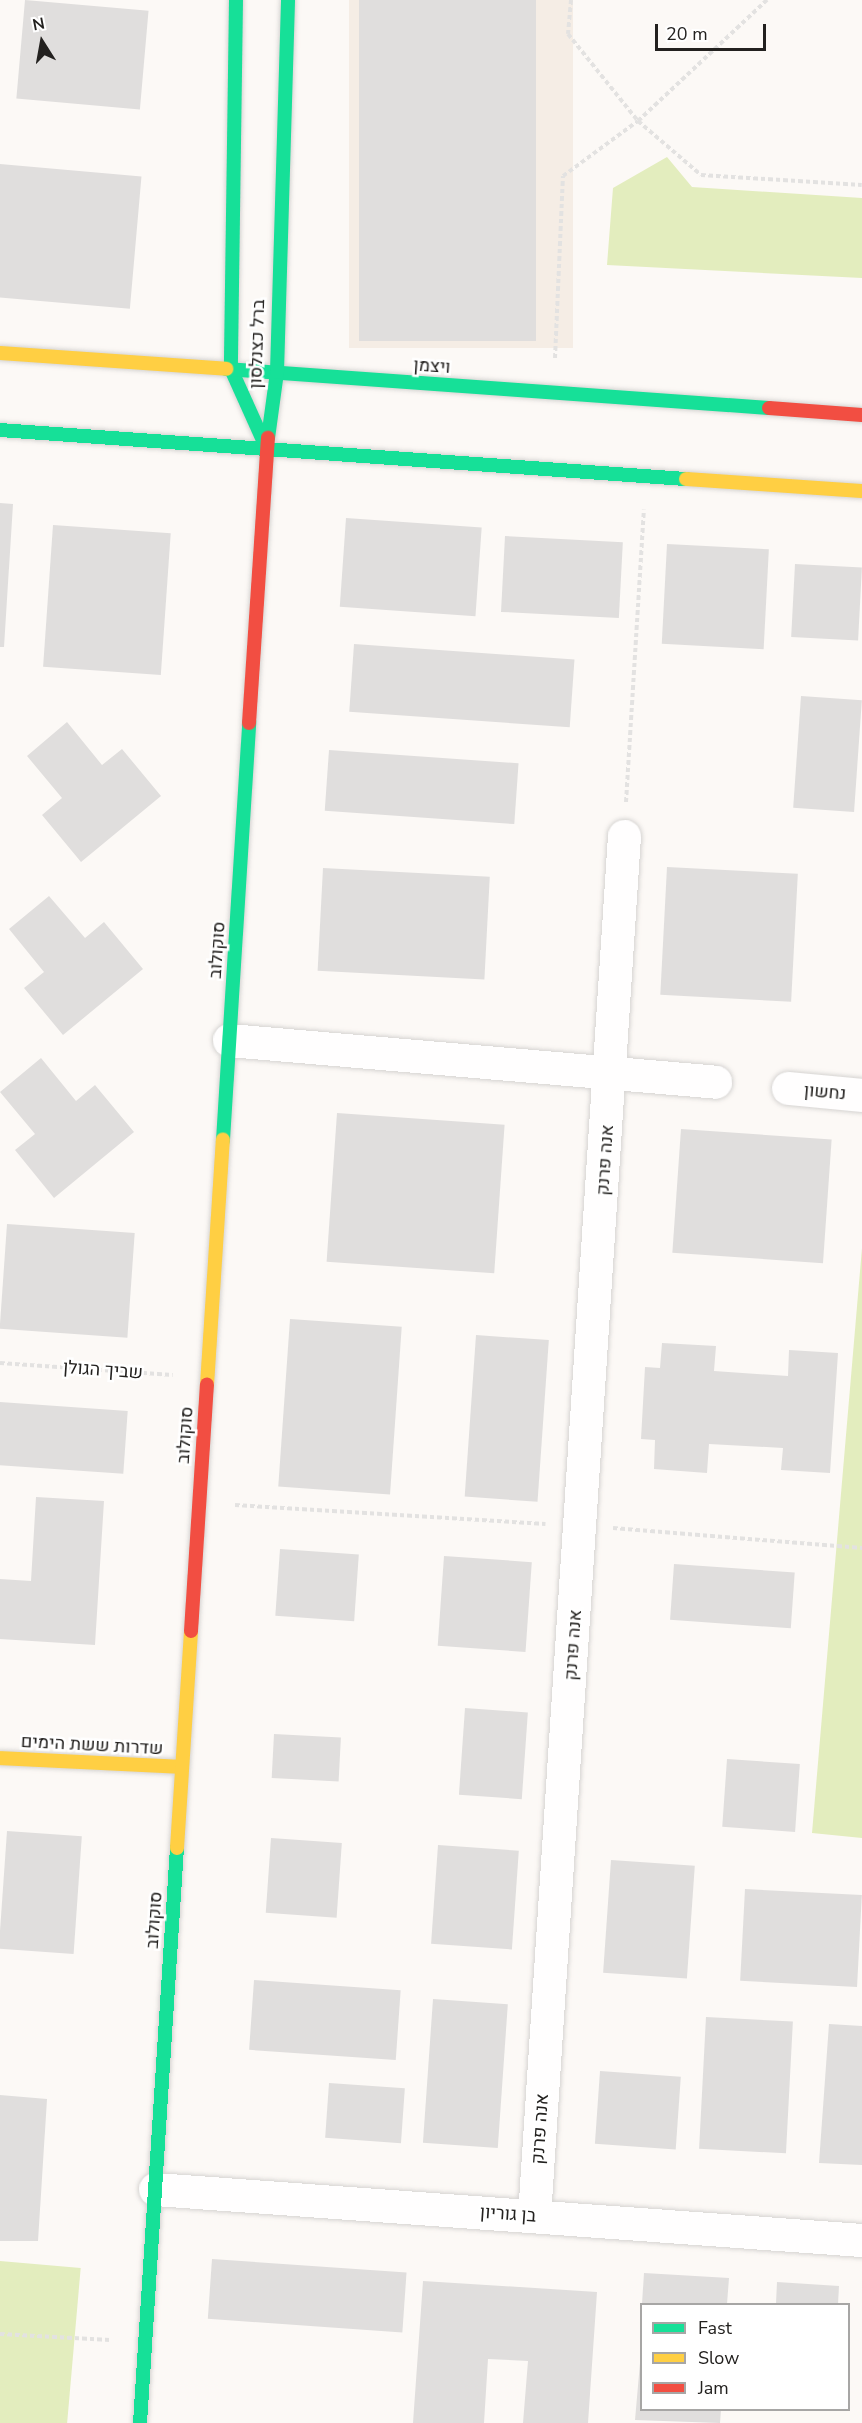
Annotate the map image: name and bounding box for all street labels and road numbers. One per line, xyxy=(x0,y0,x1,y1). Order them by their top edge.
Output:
street label: ברל כצנלסון xyxy=(245,299,269,389)
street label: ויצמן xyxy=(413,354,451,378)
street label: סוקולוב xyxy=(204,921,230,979)
street label: נחשון xyxy=(803,1079,847,1105)
street label: אנה פרנק xyxy=(592,1124,618,1196)
street label: שביך הגולן xyxy=(62,1356,144,1384)
street label: סוקולוב xyxy=(172,1406,198,1464)
street label: אנה פרנק xyxy=(560,1609,586,1681)
street label: שדרות ששת הימים xyxy=(20,1730,164,1760)
street label: סוקולוב xyxy=(141,1891,167,1949)
street label: אנה פרנק xyxy=(527,2093,553,2165)
street label: בן גוריון xyxy=(479,2201,537,2227)

